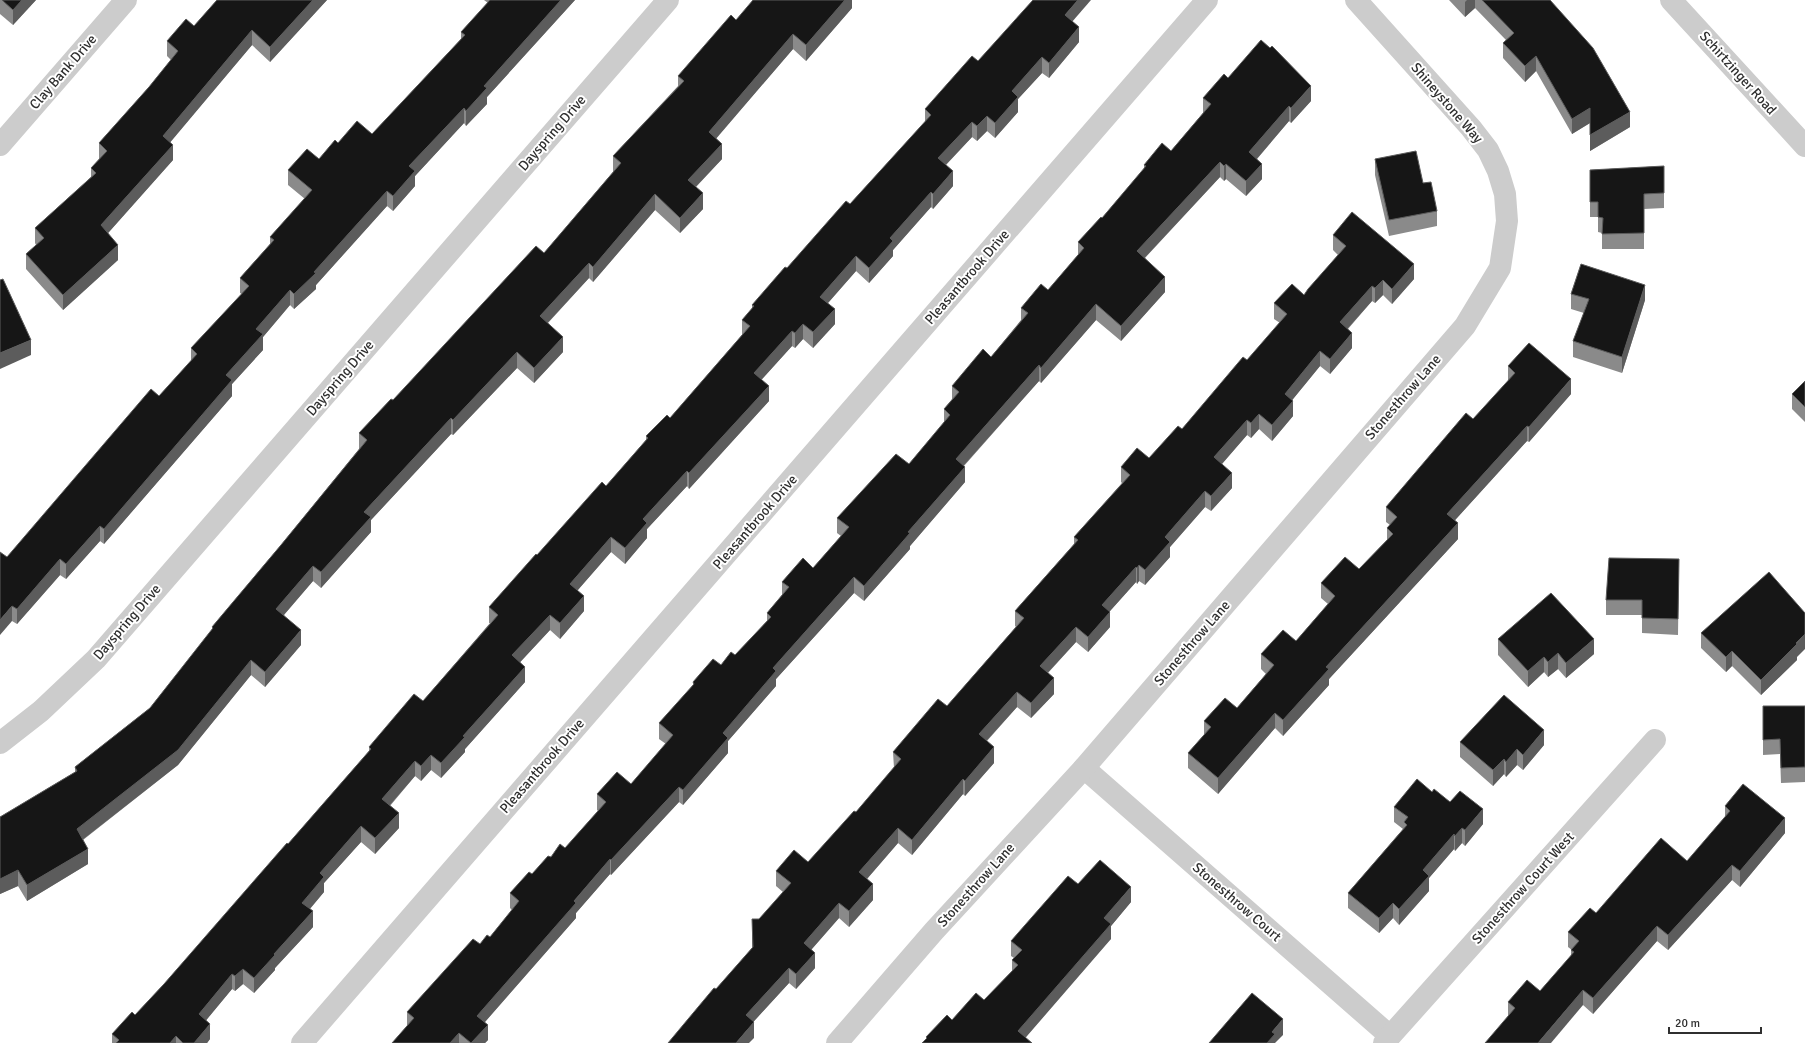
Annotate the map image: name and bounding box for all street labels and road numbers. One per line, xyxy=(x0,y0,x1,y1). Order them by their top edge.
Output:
street label: Schirtzinger Road xyxy=(1696,28,1780,118)
street label: Clay Bank Drive xyxy=(26,31,100,113)
street label: Shineystone Way xyxy=(1407,59,1487,147)
street label: Dayspring Drive xyxy=(515,92,589,174)
street label: Pleasantbrook Drive xyxy=(921,226,1013,328)
street label: Dayspring Drive xyxy=(303,337,377,419)
street label: Stonesthrow Lane xyxy=(1361,351,1445,443)
street label: Pleasantbrook Drive xyxy=(709,471,801,573)
street label: Dayspring Drive xyxy=(90,581,164,663)
street label: Stonesthrow Lane xyxy=(1150,597,1234,689)
street label: Pleasantbrook Drive xyxy=(496,715,588,817)
street label: Stonesthrow Court West xyxy=(1468,829,1578,947)
street label: Stonesthrow Lane xyxy=(934,839,1018,931)
street label: Stonesthrow Court xyxy=(1189,859,1285,945)

